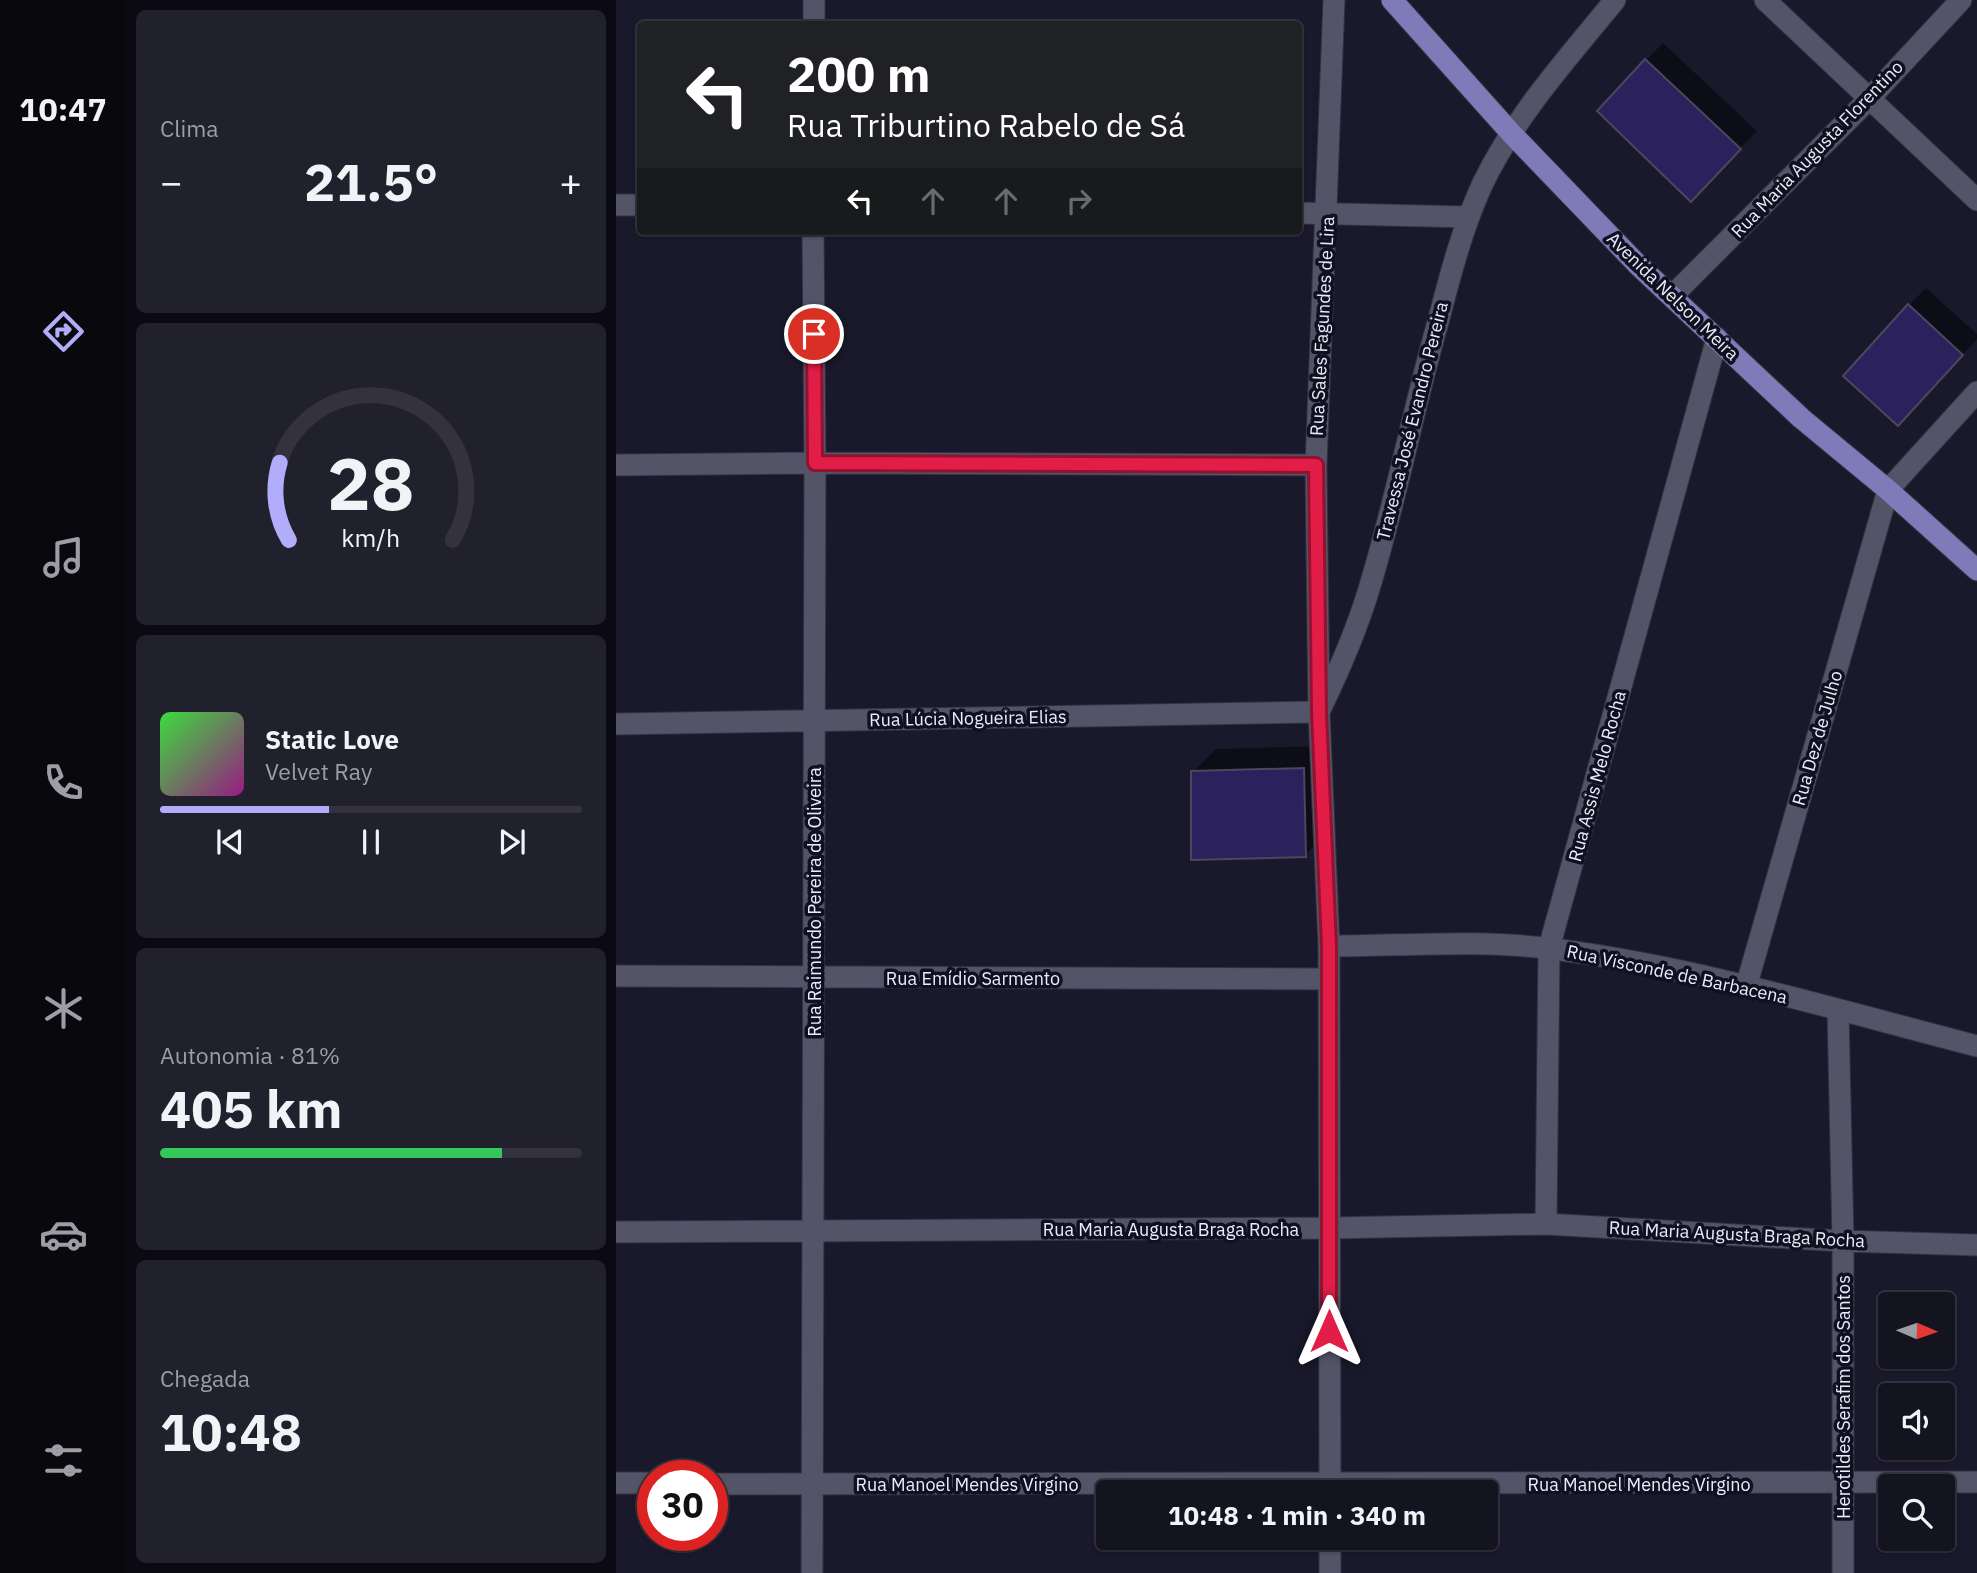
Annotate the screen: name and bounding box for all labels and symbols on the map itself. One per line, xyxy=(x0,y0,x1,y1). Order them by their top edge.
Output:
street label: Rua Maria Augusta Florentino xyxy=(1726,55,1908,243)
street label: Rua Sales Fagundes de Lira xyxy=(1305,215,1339,436)
street label: Avenida Nelson Meira xyxy=(1602,227,1744,365)
street label: Travessa José Evandro Pereira xyxy=(1371,299,1453,543)
pin xyxy=(784,304,844,364)
street label: Rua Dez de Julho xyxy=(1787,668,1847,808)
street label: Rua Assis Melo Rocha xyxy=(1563,688,1631,864)
street label: Rua Lúcia Nogueira Elias xyxy=(869,705,1067,731)
street label: Rua Raimundo Pereira de Oliveira xyxy=(803,767,826,1037)
street label: Rua Visconde de Barbacena xyxy=(1565,939,1790,1009)
street label: Rua Emídio Sarmento xyxy=(886,967,1060,990)
street label: Rua Maria Augusta Braga Rocha xyxy=(1608,1216,1866,1252)
street label: Rua Maria Augusta Braga Rocha xyxy=(1043,1218,1300,1241)
street label: Herotildes Serafim dos Santos xyxy=(1832,1275,1855,1519)
north arrow xyxy=(1878,1292,1955,1368)
position arrow xyxy=(1292,1294,1366,1368)
speed limit sign: 30 xyxy=(637,1460,728,1551)
street label: Rua Manoel Mendes Virgino xyxy=(855,1473,1079,1496)
street label: Rua Manoel Mendes Virgino xyxy=(1527,1473,1751,1496)

